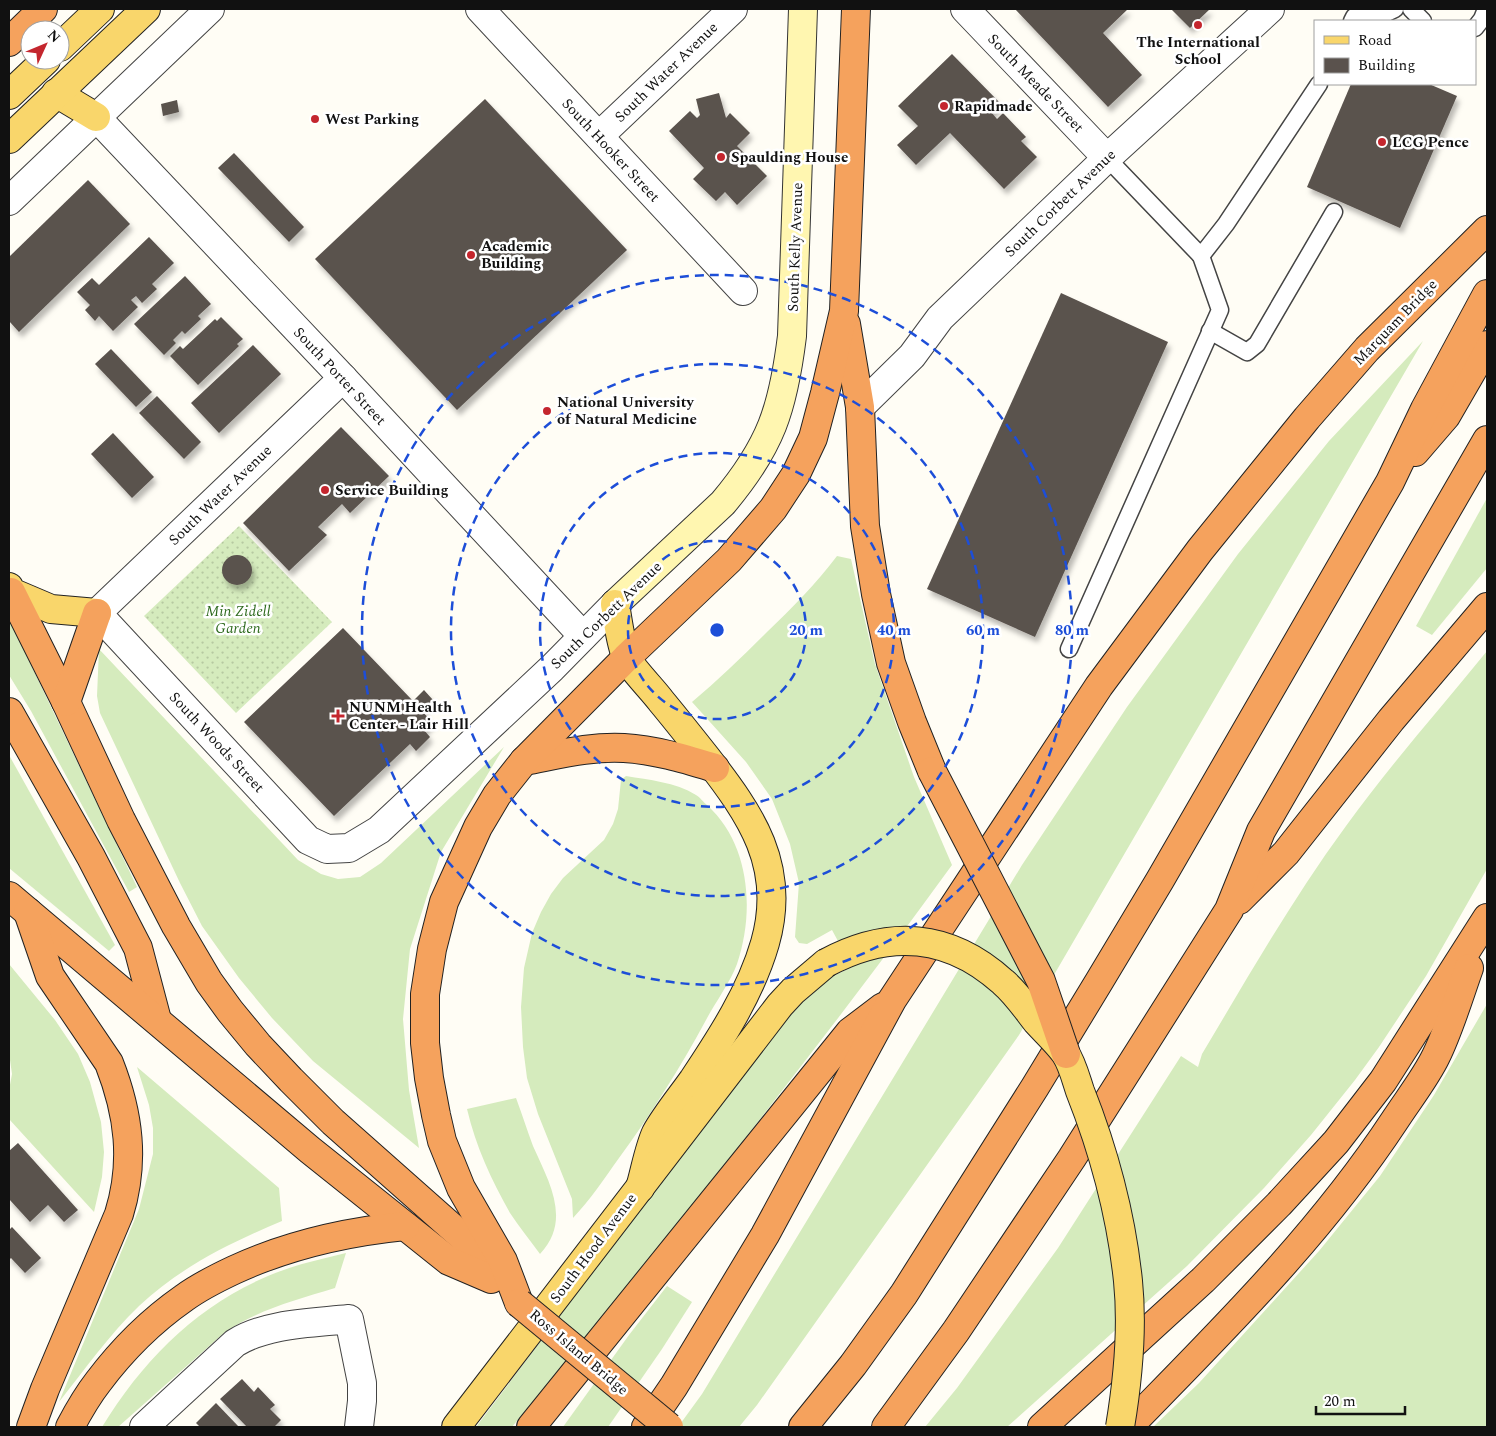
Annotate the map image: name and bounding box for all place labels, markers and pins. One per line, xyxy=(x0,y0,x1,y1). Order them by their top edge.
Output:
marker: The International School xyxy=(1192,19,1204,31)
place label: The International School xyxy=(1136,31,1260,71)
place label: Rapidmade xyxy=(954,95,1033,118)
marker: Rapidmade xyxy=(938,100,950,112)
place label: West Parking xyxy=(325,108,419,131)
marker: West Parking xyxy=(309,113,321,125)
place label: LCG Pence xyxy=(1392,131,1469,154)
marker: LCG Pence xyxy=(1376,136,1388,148)
place label: Spaulding House xyxy=(731,146,848,169)
marker: Spaulding House xyxy=(715,151,727,163)
place label: Academic Building xyxy=(481,235,549,275)
marker: Academic Building xyxy=(465,249,477,261)
place label: National University of Natural Medicine xyxy=(557,391,697,431)
marker: National University of Natural Medicine xyxy=(541,405,553,417)
place label: Service Building xyxy=(335,479,449,502)
marker: Service Building xyxy=(319,484,331,496)
centre of rings xyxy=(708,621,726,639)
place label: NUNM Health Center - Lair Hill xyxy=(349,696,469,736)
marker: NUNM Health Center - Lair Hill xyxy=(331,709,345,723)

